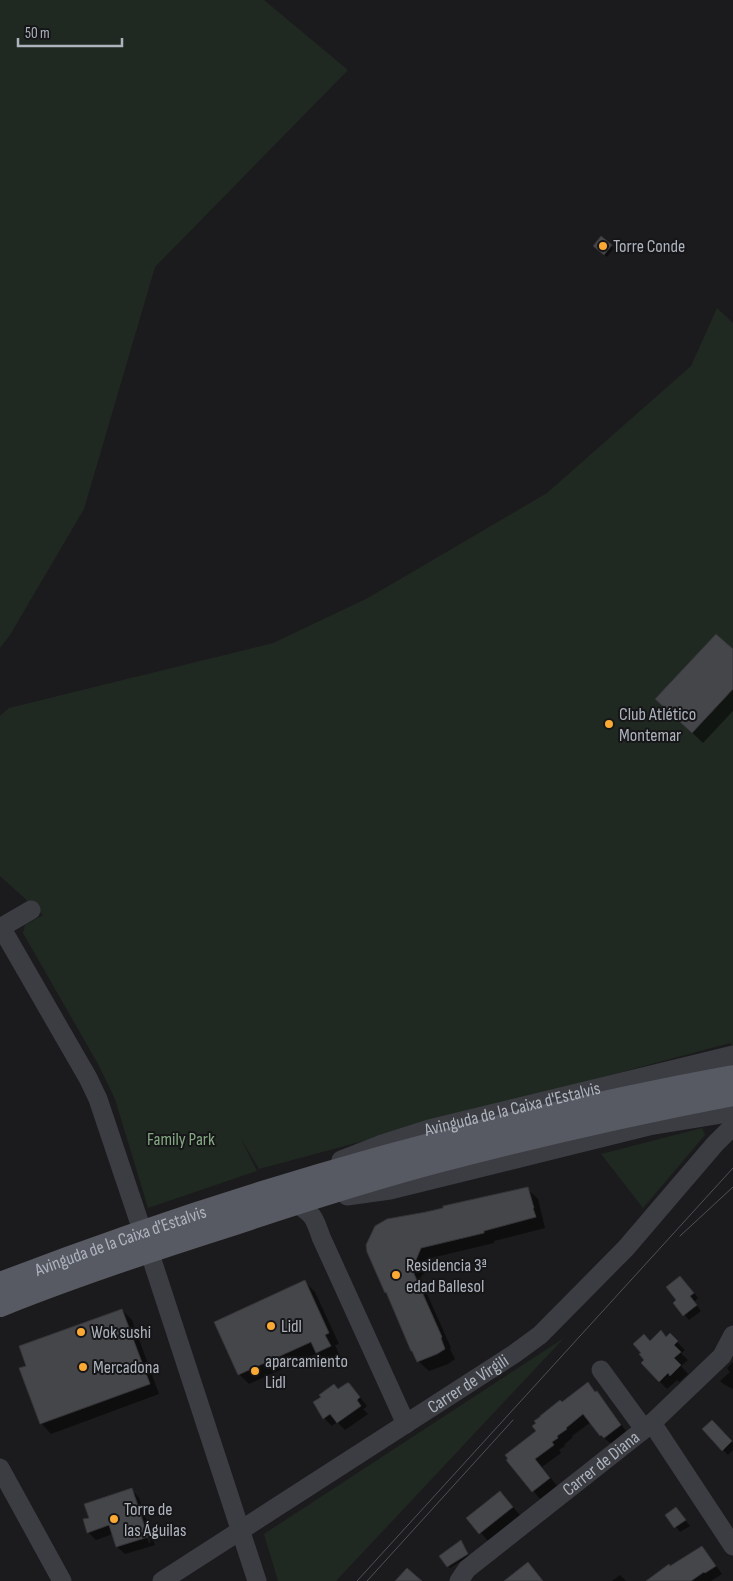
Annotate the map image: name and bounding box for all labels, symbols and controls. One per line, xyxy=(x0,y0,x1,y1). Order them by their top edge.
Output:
scale bar xyxy=(18,15,121,47)
text: 50 m xyxy=(25,24,50,43)
place label: Torre Conde xyxy=(613,236,685,257)
marker: Torre Conde xyxy=(597,240,609,252)
place label: Club Atlético Montemar xyxy=(619,704,696,746)
marker: Club Atlético Montemar xyxy=(603,718,615,730)
street label: Avinguda de la Caixa d'Estalvis xyxy=(421,1077,602,1141)
park label: Family Park xyxy=(147,1129,215,1150)
street label: Avinguda de la Caixa d'Estalvis xyxy=(31,1201,209,1281)
place label: Residencia 3ª edad Ballesol xyxy=(406,1255,487,1297)
marker: Residencia 3ª edad Ballesol xyxy=(390,1269,402,1281)
place label: Lidl xyxy=(281,1316,302,1337)
marker: Lidl xyxy=(265,1320,277,1332)
place label: Wok sushi xyxy=(91,1322,151,1343)
marker: Wok sushi xyxy=(75,1326,87,1338)
street label: Carrer de Virgili xyxy=(423,1350,512,1418)
place label: aparcamiento Lidl xyxy=(265,1351,348,1393)
place label: Mercadona xyxy=(93,1357,159,1378)
marker: Mercadona xyxy=(77,1361,89,1373)
marker: aparcamiento Lidl xyxy=(249,1365,261,1377)
street label: Carrer de Diana xyxy=(558,1426,644,1500)
place label: Torre de las Águilas xyxy=(124,1499,186,1541)
marker: Torre de las Águilas xyxy=(108,1513,120,1525)

